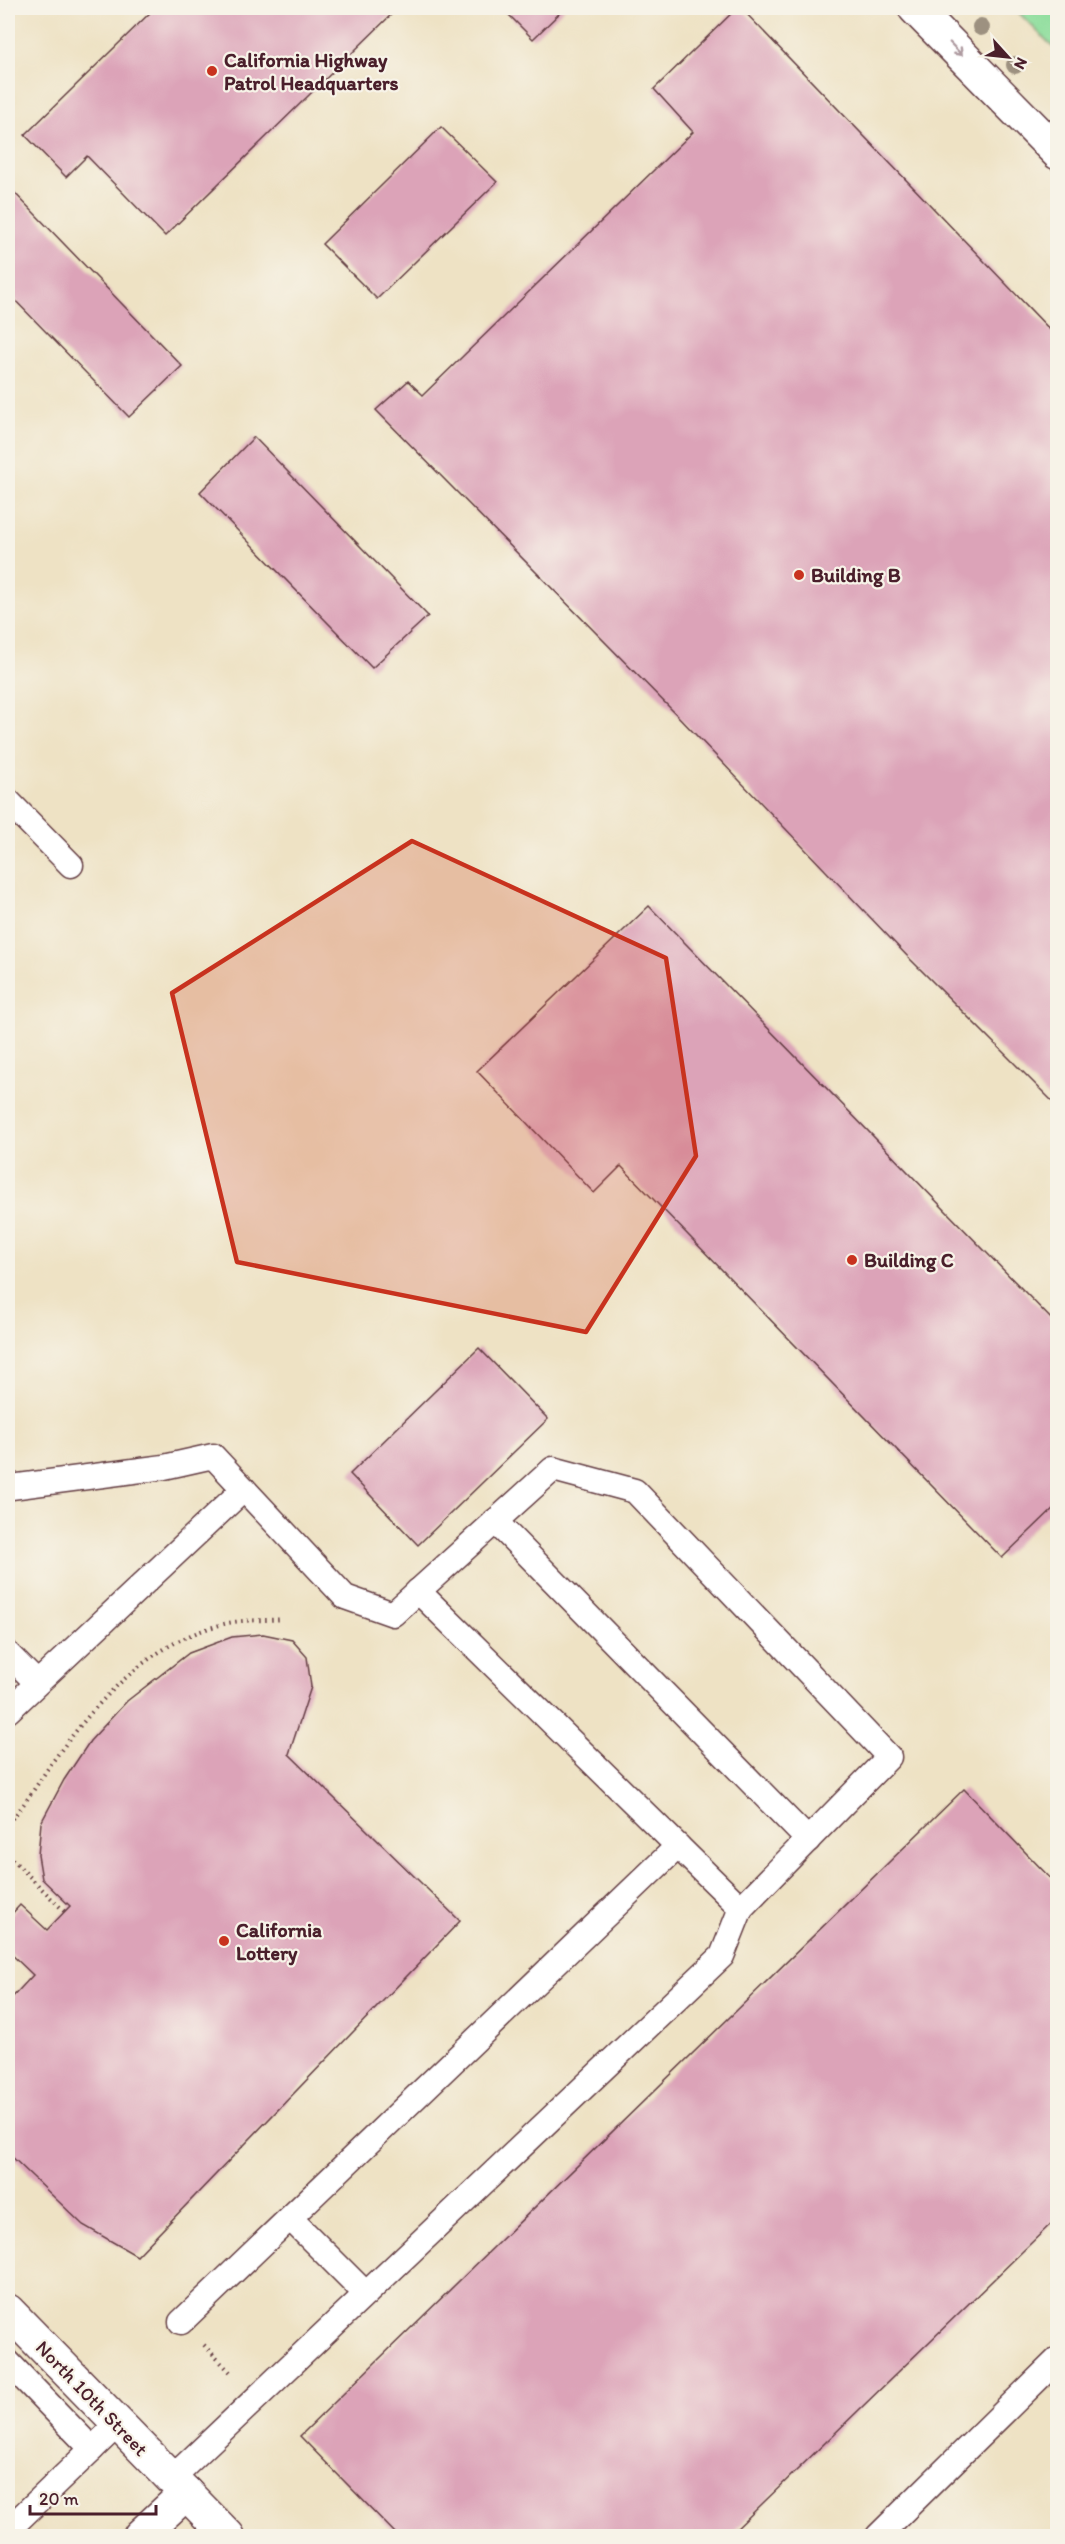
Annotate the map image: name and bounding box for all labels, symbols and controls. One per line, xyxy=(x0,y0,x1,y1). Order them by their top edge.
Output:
north arrow xyxy=(978,27,1038,87)
one-way arrow xyxy=(948,42,963,57)
place label: California Highway Patrol Headquarters xyxy=(224,48,398,96)
text: N xyxy=(1010,54,1032,73)
marker: California Highway Patrol Headquarters xyxy=(205,64,219,78)
place label: Building B xyxy=(811,563,901,588)
marker: Building B xyxy=(792,568,806,582)
place label: Building C xyxy=(864,1248,954,1273)
marker: Building C xyxy=(845,1253,859,1267)
place label: California Lottery xyxy=(236,1918,322,1966)
marker: California Lottery xyxy=(217,1934,231,1948)
street label: North 10th Street xyxy=(31,2335,154,2461)
scale bar xyxy=(30,2478,156,2516)
text: 20 m xyxy=(39,2488,79,2510)

